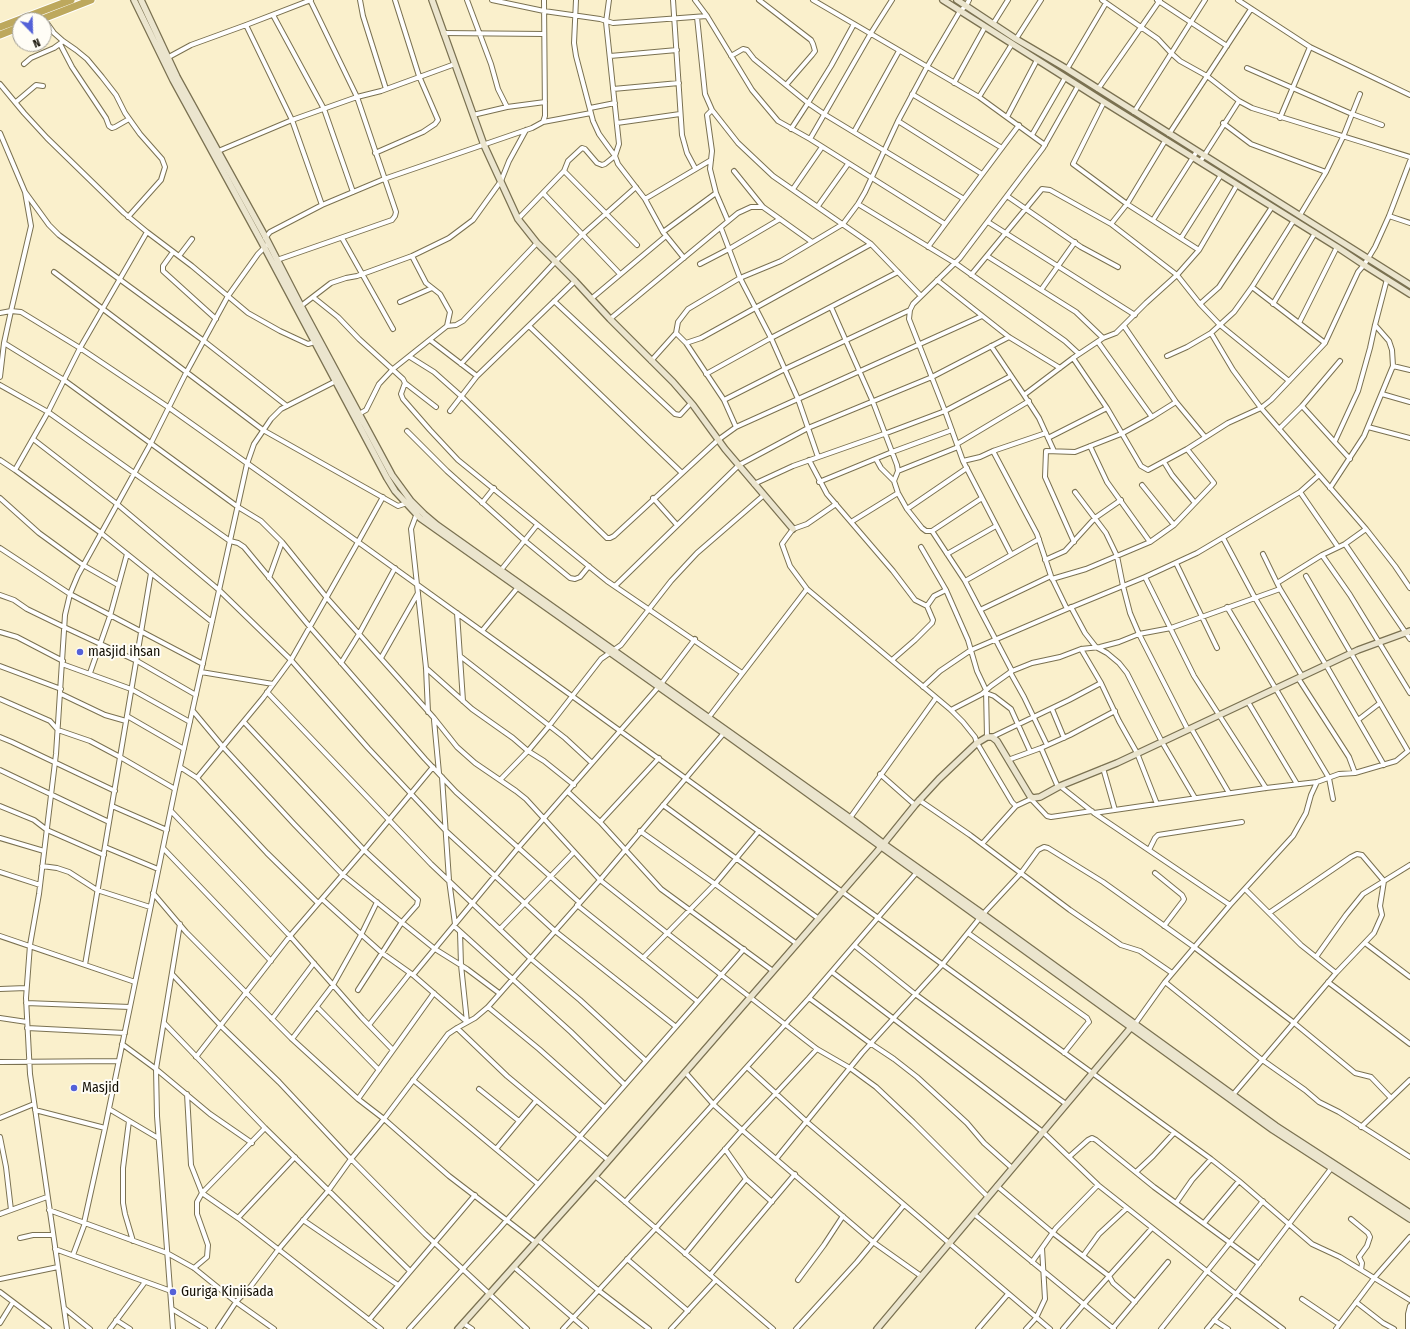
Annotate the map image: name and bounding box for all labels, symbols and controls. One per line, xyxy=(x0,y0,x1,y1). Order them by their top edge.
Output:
north arrow xyxy=(12,12,52,52)
text: N xyxy=(31,35,42,50)
place label: masjid ihsan xyxy=(88,644,160,660)
marker: masjid ihsan xyxy=(75,647,85,657)
place label: Masjid xyxy=(82,1080,119,1096)
marker: Masjid xyxy=(69,1083,79,1093)
place label: Guriga Kiniisada xyxy=(181,1284,274,1300)
marker: Guriga Kiniisada xyxy=(168,1287,178,1297)

